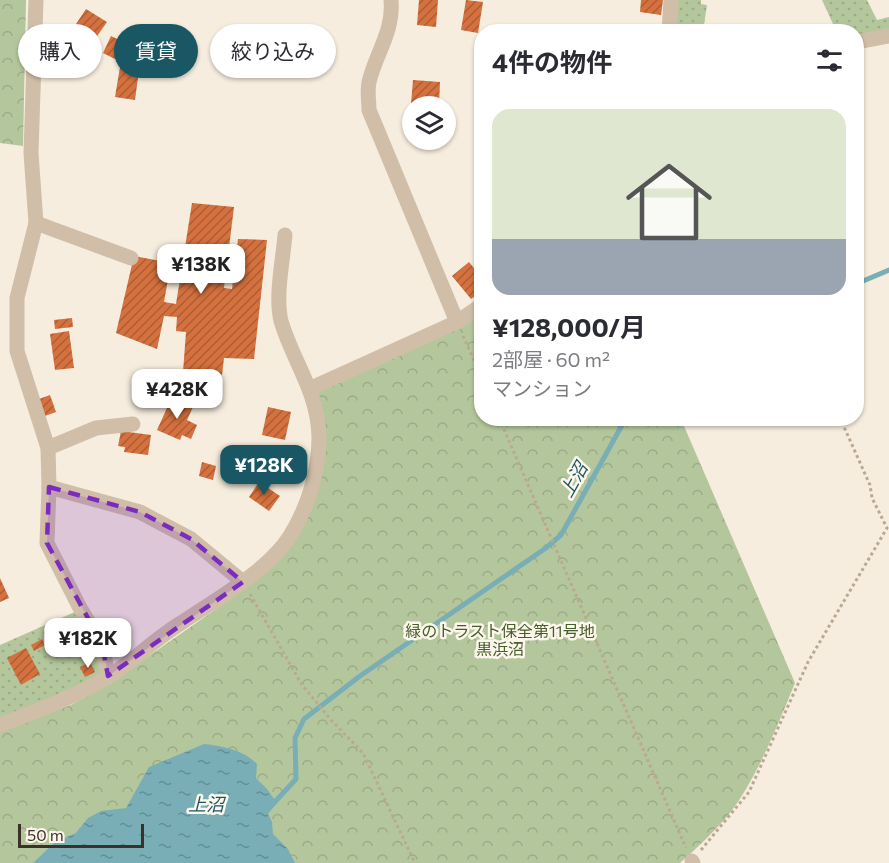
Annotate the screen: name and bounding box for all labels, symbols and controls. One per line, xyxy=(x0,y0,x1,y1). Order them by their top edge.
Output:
chip: 購入 xyxy=(18,24,102,78)
chip: 賃貸 xyxy=(114,24,198,78)
chip: 絞り込み xyxy=(210,24,336,78)
icon: filters xyxy=(813,44,846,77)
text: 4件の物件 xyxy=(492,46,612,77)
map controls xyxy=(402,96,456,150)
button: layers xyxy=(402,96,456,150)
icon: home xyxy=(615,148,723,256)
pin: ¥138K xyxy=(159,244,243,295)
text: ¥138K xyxy=(171,251,231,275)
text: ¥128,000/月 xyxy=(492,311,646,342)
text: 2部屋 · 60 m² xyxy=(492,347,610,371)
pin: ¥428K xyxy=(135,369,219,420)
text: ¥428K xyxy=(146,376,208,400)
text: マンション xyxy=(492,376,592,400)
pin: ¥128K xyxy=(222,445,306,496)
text: ¥128K xyxy=(234,452,294,476)
water label: 上沼 xyxy=(555,456,593,501)
pin: ¥182K xyxy=(46,618,130,669)
park label: 緑のトラスト保全第11号地 黒浜沼 xyxy=(405,621,595,658)
text: ¥182K xyxy=(58,625,118,649)
water label: 上沼 xyxy=(188,793,227,815)
scale bar xyxy=(18,821,144,848)
text: 50 m xyxy=(27,825,64,844)

